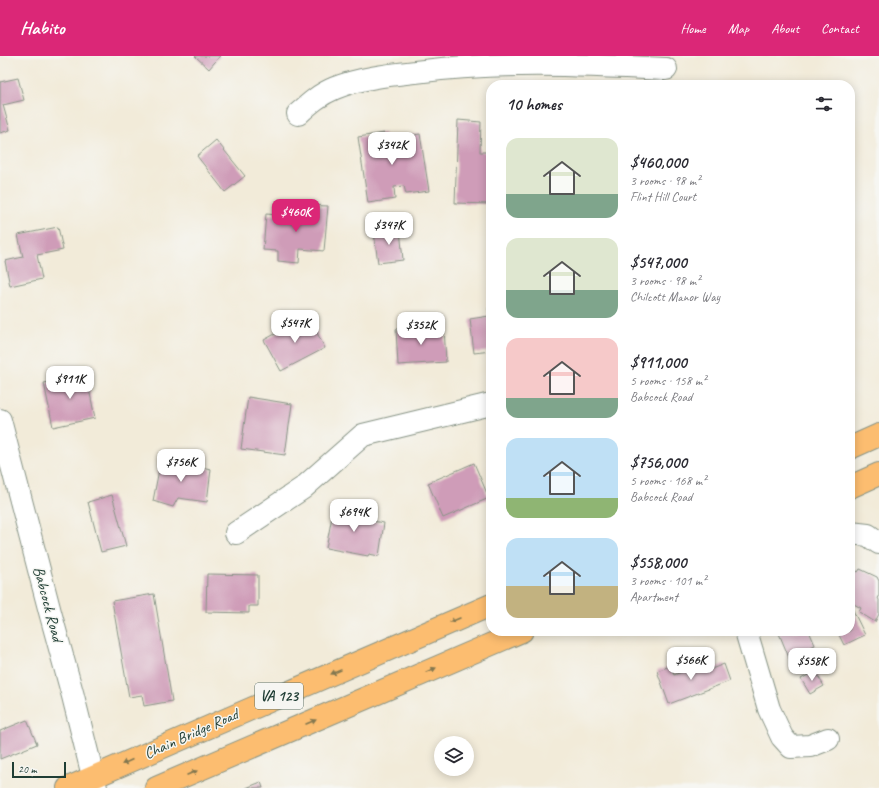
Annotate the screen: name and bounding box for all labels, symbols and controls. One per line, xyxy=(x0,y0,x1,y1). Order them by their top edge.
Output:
text: Habito xyxy=(20,16,65,40)
text: Home xyxy=(680,20,706,37)
text: Map xyxy=(728,20,749,37)
text: About xyxy=(771,20,799,37)
text: Contact xyxy=(821,20,859,37)
icon: filters xyxy=(813,93,835,115)
text: 10 homes xyxy=(506,94,562,115)
pin: $342K xyxy=(364,132,420,166)
text: $342K xyxy=(377,137,407,153)
text: $460,000 xyxy=(630,152,687,173)
icon: home xyxy=(538,154,586,202)
text: 3 rooms · 98 m² xyxy=(630,173,700,189)
text: Flint Hill Court xyxy=(630,189,696,205)
pin: $460K xyxy=(268,199,324,233)
text: $460K xyxy=(281,204,311,220)
pin: $347K xyxy=(361,212,417,246)
text: $347K xyxy=(374,217,404,233)
text: $547,000 xyxy=(630,252,687,273)
icon: home xyxy=(538,254,586,302)
text: 3 rooms · 98 m² xyxy=(630,273,700,289)
text: Chilcott Manor Way xyxy=(630,289,720,305)
pin: $547K xyxy=(267,310,323,344)
pin: $352K xyxy=(393,312,449,346)
text: $547K xyxy=(280,315,310,331)
text: $352K xyxy=(406,317,436,333)
text: $911,000 xyxy=(630,352,687,373)
icon: home xyxy=(538,354,586,402)
pin: $911K xyxy=(42,366,98,400)
text: $911K xyxy=(55,371,85,387)
text: 5 rooms · 158 m² xyxy=(630,373,706,389)
text: Babcock Road xyxy=(630,389,692,405)
pin: $756K xyxy=(153,449,209,483)
text: $756,000 xyxy=(630,452,687,473)
text: $756K xyxy=(166,454,196,470)
icon: home xyxy=(538,454,586,502)
text: 5 rooms · 168 m² xyxy=(630,473,706,489)
text: Babcock Road xyxy=(630,489,692,505)
pin: $694K xyxy=(326,499,382,533)
text: $694K xyxy=(339,504,369,520)
text: $558,000 xyxy=(630,552,686,573)
icon: home xyxy=(538,554,586,602)
street label: Babcock Road xyxy=(28,564,68,646)
text: 3 rooms · 101 m² xyxy=(630,573,706,589)
text: Apartment xyxy=(630,589,678,605)
one-way arrow xyxy=(450,617,461,623)
pin: $566K xyxy=(663,647,719,681)
pin: $558K xyxy=(784,648,840,682)
text: $566K xyxy=(676,652,706,668)
text: $558K xyxy=(797,653,827,669)
one-way arrow xyxy=(425,667,437,673)
one-way arrow xyxy=(329,669,341,675)
road number: VA 123 xyxy=(255,683,303,709)
street label: Chain Bridge Road xyxy=(141,703,244,764)
one-way arrow xyxy=(305,718,317,725)
map controls xyxy=(434,736,474,776)
button: layers xyxy=(434,736,474,776)
scale bar xyxy=(12,760,66,779)
one-way arrow xyxy=(120,760,132,766)
text: 20 m xyxy=(18,762,37,776)
one-way arrow xyxy=(186,769,198,775)

